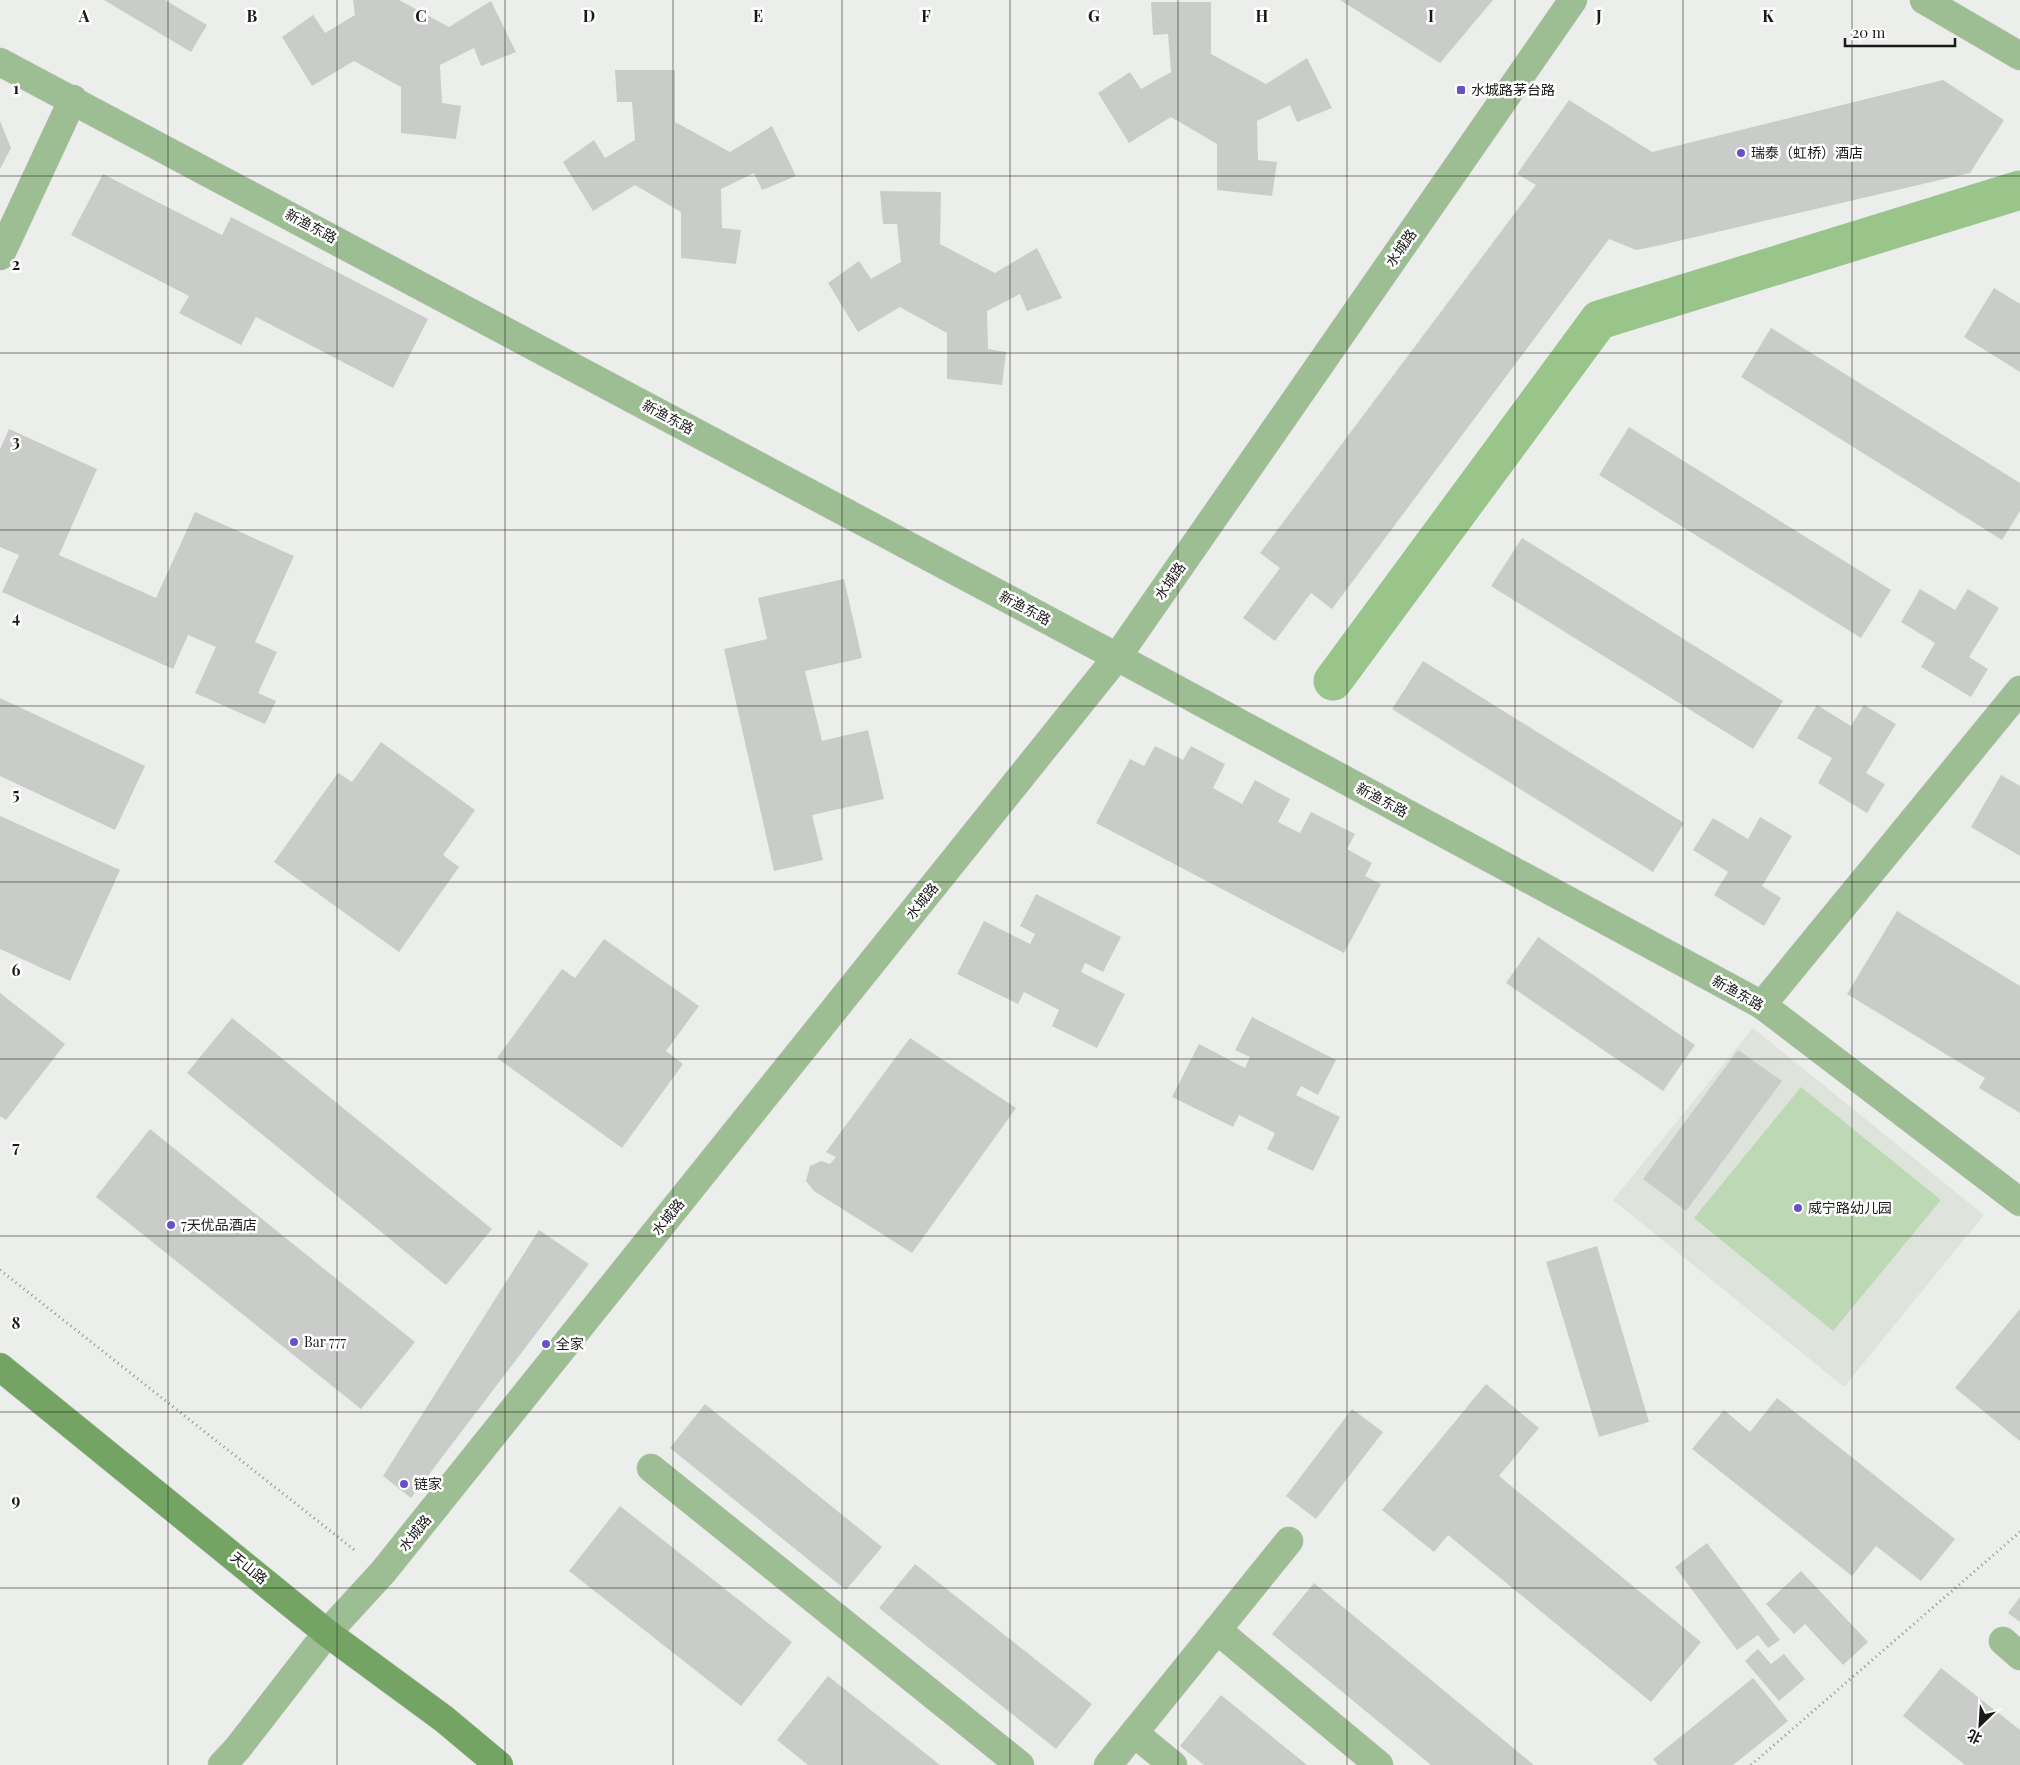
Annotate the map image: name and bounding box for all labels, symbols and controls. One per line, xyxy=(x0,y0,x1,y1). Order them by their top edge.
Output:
text: A xyxy=(78,5,90,26)
text: B xyxy=(247,5,258,26)
text: C xyxy=(415,5,427,26)
text: D xyxy=(583,5,595,26)
text: E xyxy=(753,5,763,26)
text: F xyxy=(921,5,931,26)
text: G xyxy=(1088,5,1100,26)
text: H xyxy=(1256,5,1269,26)
text: I xyxy=(1428,5,1434,26)
text: J xyxy=(1595,5,1602,26)
text: K xyxy=(1762,5,1774,26)
scale bar xyxy=(1845,15,1955,47)
text: 20 m xyxy=(1852,22,1886,42)
text: 1 xyxy=(13,77,19,98)
place label: 水城路茅台路 xyxy=(1471,80,1555,99)
marker: 水城路茅台路 xyxy=(1455,84,1467,96)
place label: 瑞泰（虹桥）酒店 xyxy=(1751,143,1863,162)
marker: 瑞泰（虹桥）酒店 xyxy=(1735,147,1747,159)
street label: 新渔东路 xyxy=(282,204,340,247)
street label: 水城路 xyxy=(1381,225,1420,270)
text: 2 xyxy=(12,253,20,274)
street label: 新渔东路 xyxy=(639,395,697,438)
text: 3 xyxy=(12,430,20,451)
street label: 水城路 xyxy=(1150,558,1189,603)
street label: 新渔东路 xyxy=(996,586,1054,629)
text: 4 xyxy=(12,606,20,627)
street label: 新渔东路 xyxy=(1353,778,1411,821)
text: 5 xyxy=(12,783,20,804)
street label: 水城路 xyxy=(901,878,942,923)
text: 6 xyxy=(12,959,21,980)
street label: 新渔东路 xyxy=(1709,971,1767,1014)
text: 7 xyxy=(12,1136,20,1157)
street label: 水城路 xyxy=(647,1194,688,1239)
place label: 威宁路幼儿园 xyxy=(1808,1198,1892,1217)
marker: 威宁路幼儿园 xyxy=(1792,1202,1804,1214)
place label: 7天优品酒店 xyxy=(181,1215,257,1234)
marker: 7天优品酒店 xyxy=(165,1219,177,1231)
text: 8 xyxy=(12,1312,21,1333)
place label: Bar 777 xyxy=(304,1332,346,1351)
place label: 全家 xyxy=(556,1334,584,1353)
marker: Bar 777 xyxy=(288,1336,300,1348)
marker: 全家 xyxy=(540,1338,552,1350)
place label: 链家 xyxy=(414,1474,442,1493)
marker: 链家 xyxy=(398,1478,410,1490)
text: 9 xyxy=(12,1489,21,1510)
street label: 水城路 xyxy=(394,1510,435,1555)
street label: 天山路 xyxy=(227,1547,272,1588)
north arrow xyxy=(1955,1700,2005,1750)
text: 北 xyxy=(1964,1726,1985,1749)

